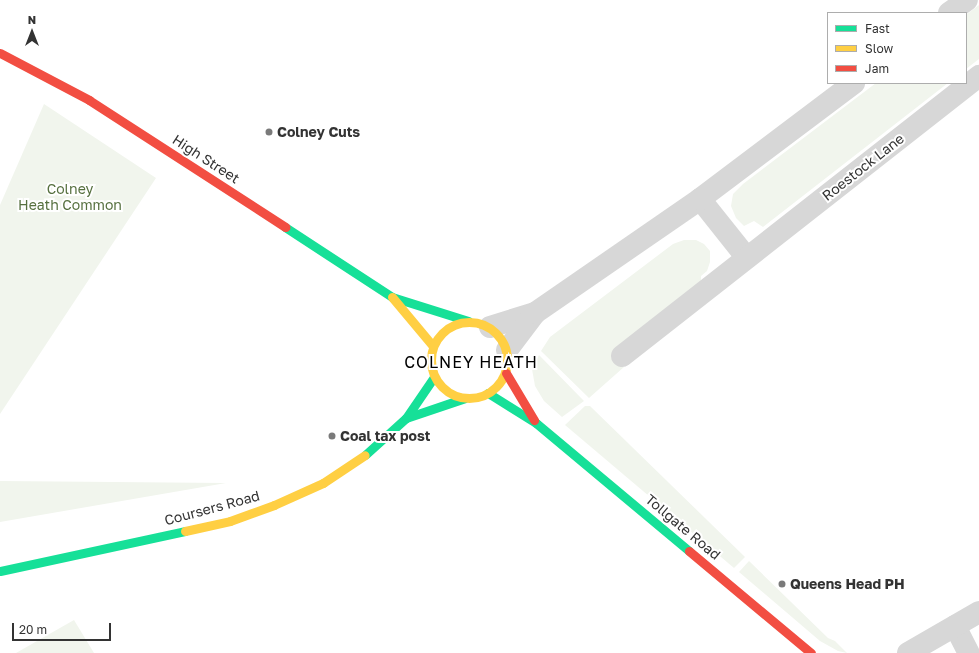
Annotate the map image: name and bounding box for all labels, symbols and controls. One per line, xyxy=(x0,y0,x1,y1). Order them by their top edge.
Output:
north arrow xyxy=(12,12,52,52)
legend xyxy=(827,12,967,84)
text: N xyxy=(28,13,36,26)
text: Fast xyxy=(865,21,890,36)
text: Slow xyxy=(865,41,893,56)
text: Jam xyxy=(865,61,889,76)
place label: Colney Cuts xyxy=(277,124,360,140)
marker: Colney Cuts xyxy=(264,127,274,137)
street label: Roestock Lane xyxy=(819,130,907,204)
street label: High Street xyxy=(169,131,243,187)
park label: Colney Heath Common xyxy=(18,181,122,214)
district label: COLNEY HEATH xyxy=(404,352,538,372)
place label: Coal tax post xyxy=(340,428,430,444)
marker: Coal tax post xyxy=(327,431,337,441)
street label: Coursers Road xyxy=(162,487,262,529)
street label: Tollgate Road xyxy=(642,491,724,563)
place label: Queens Head PH xyxy=(790,576,905,592)
marker: Queens Head PH xyxy=(777,579,787,589)
scale bar xyxy=(14,615,113,641)
text: 20 m xyxy=(19,622,47,637)

